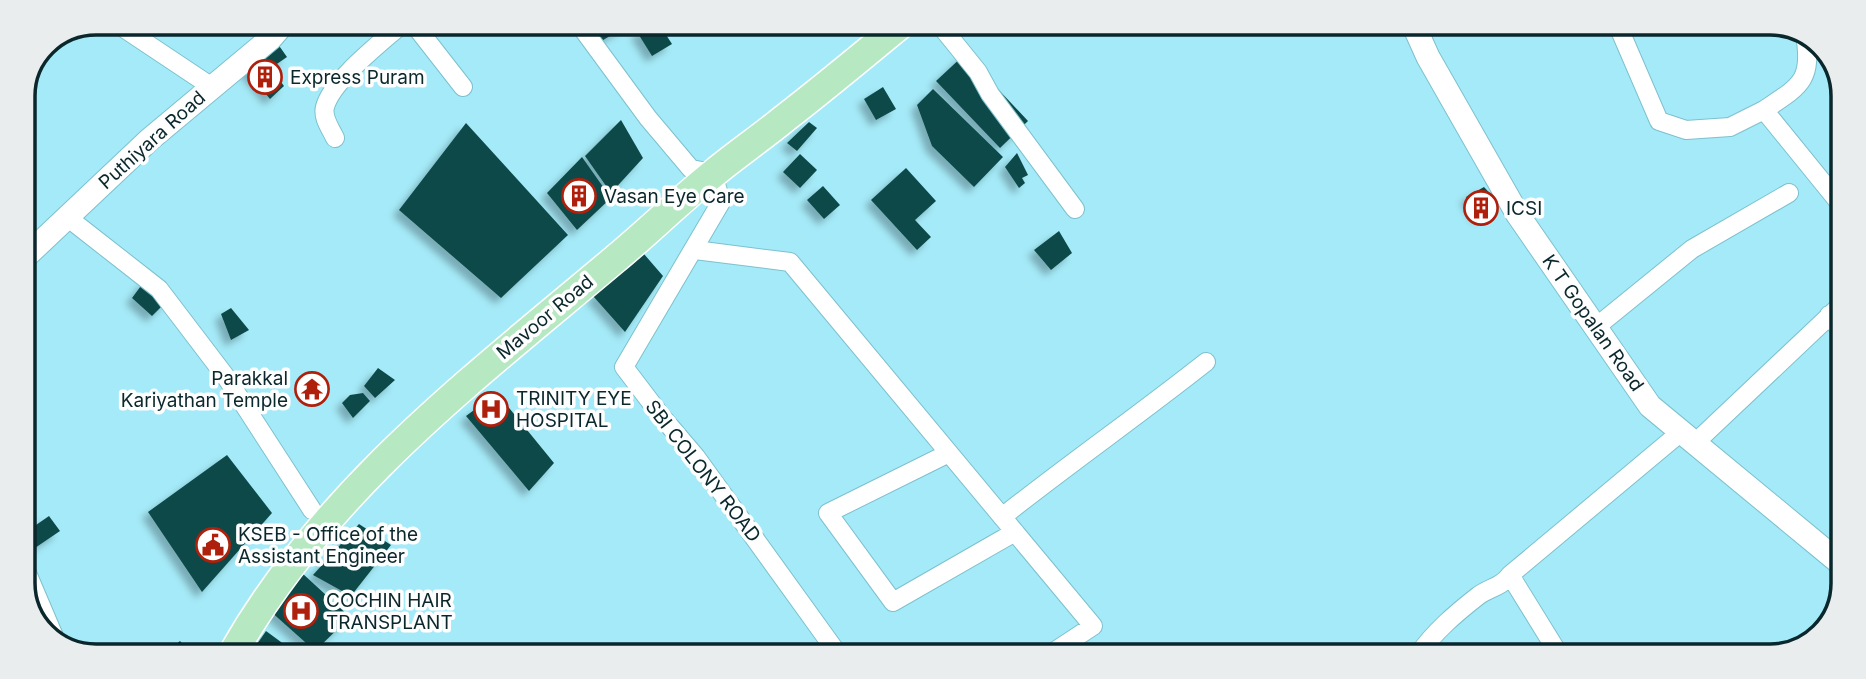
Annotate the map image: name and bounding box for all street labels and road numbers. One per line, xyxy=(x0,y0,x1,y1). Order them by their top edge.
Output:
street label: Puthiyara Road xyxy=(94,86,210,194)
street label: K T Gopalan Road xyxy=(1537,250,1649,396)
street label: Mavoor Road xyxy=(492,270,598,364)
street label: SBI COLONY ROAD xyxy=(640,395,766,547)

